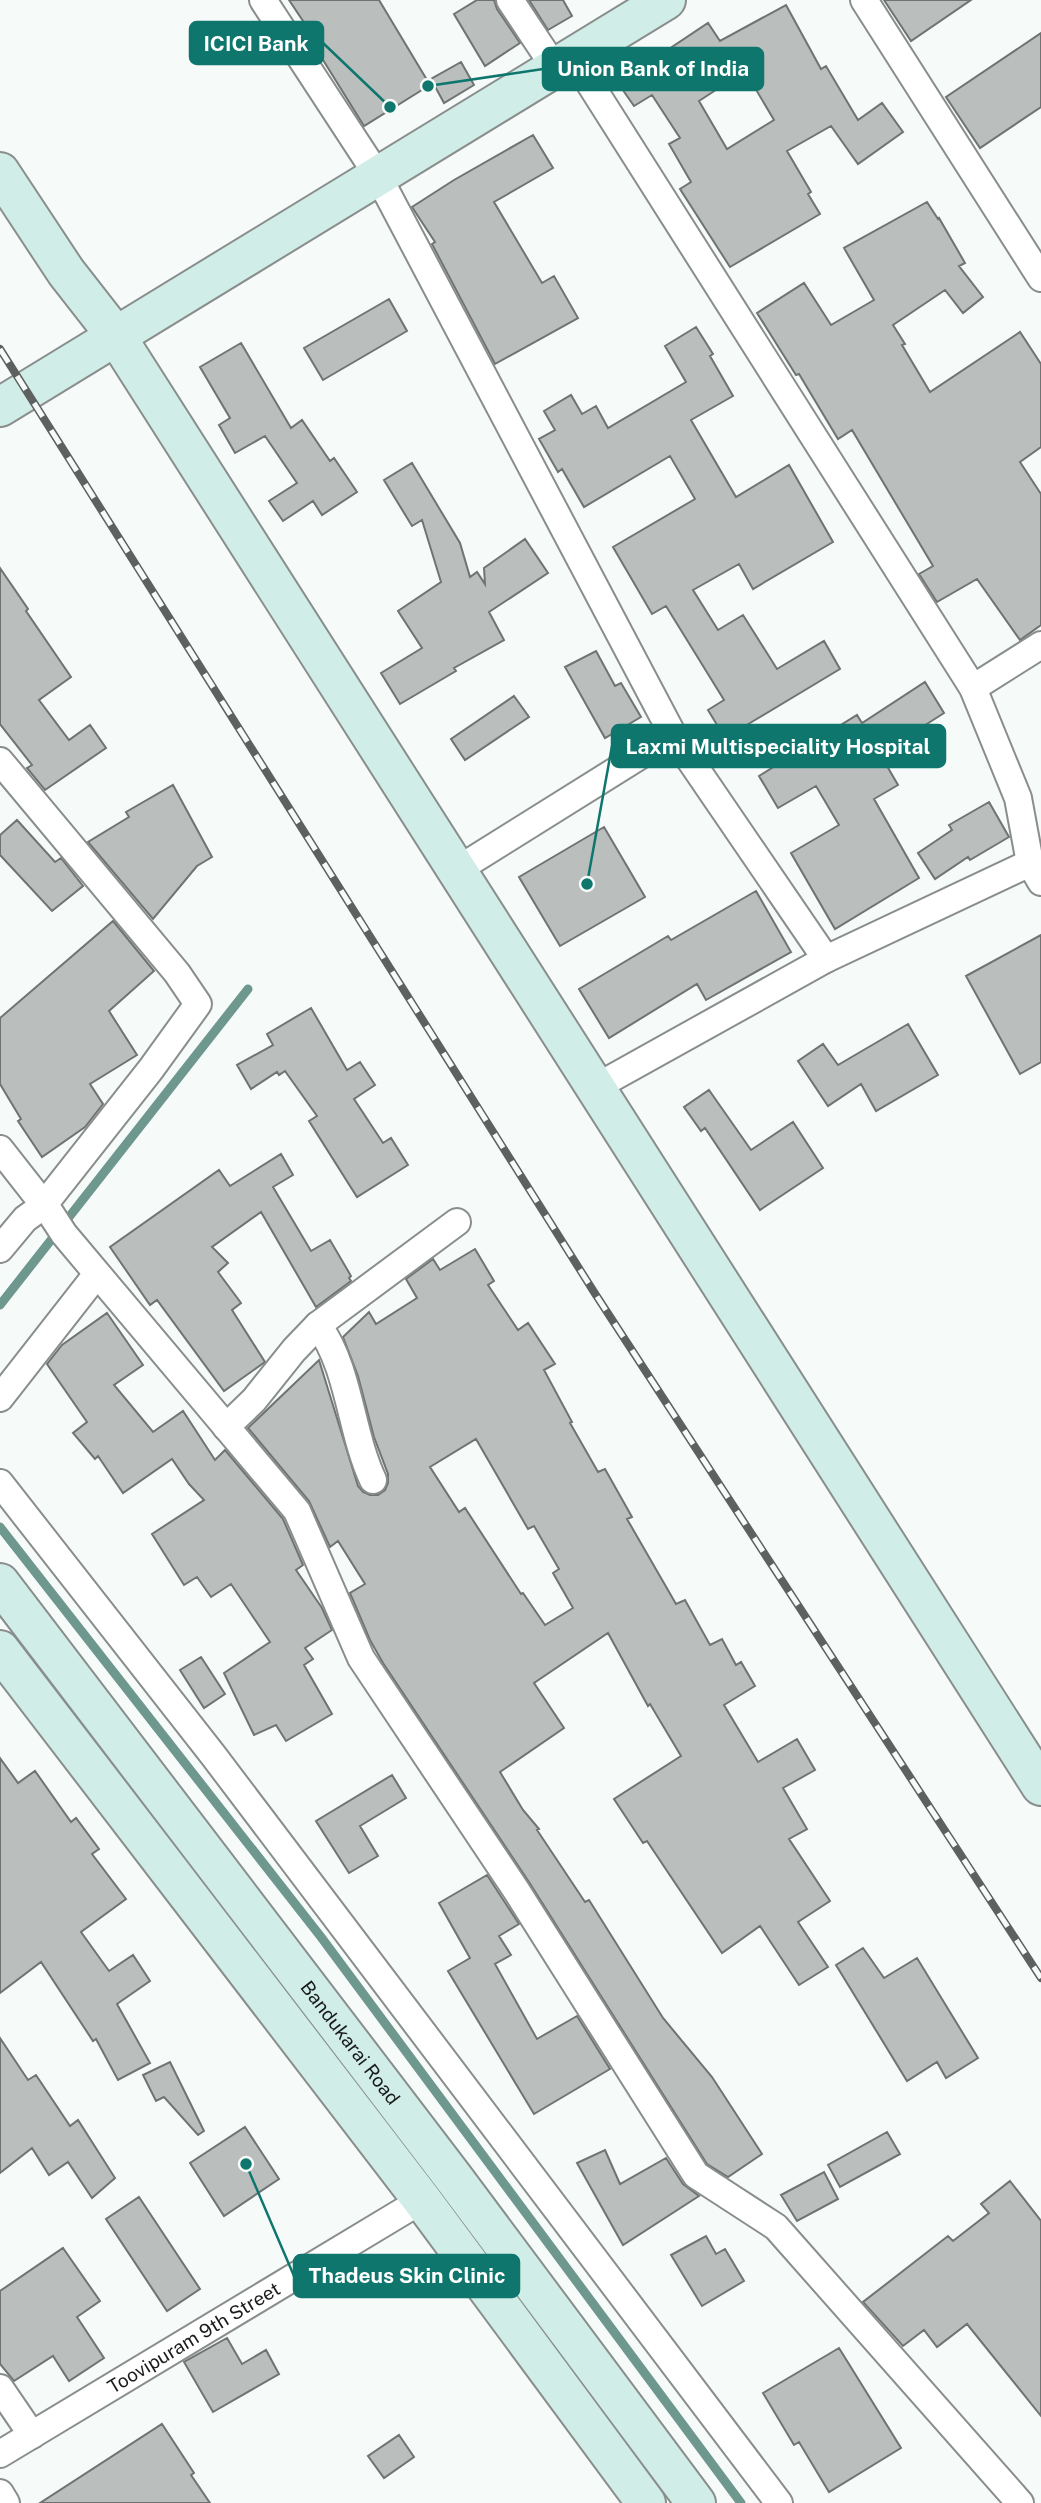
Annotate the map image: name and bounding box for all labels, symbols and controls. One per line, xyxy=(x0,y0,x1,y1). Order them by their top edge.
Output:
callout: ICICI Bank xyxy=(190,22,323,64)
text: ICICI Bank xyxy=(203,31,309,56)
callout: Union Bank of India xyxy=(543,48,763,90)
text: Union Bank of India xyxy=(557,56,749,81)
callout: Laxmi Multispeciality Hospital xyxy=(612,725,945,767)
text: Laxmi Multispeciality Hospital xyxy=(626,734,930,759)
street label: Bandukarai Road xyxy=(296,1976,405,2109)
callout: Thadeus Skin Clinic xyxy=(294,2255,519,2297)
text: Thadeus Skin Clinic xyxy=(309,2263,505,2288)
street label: Toovipuram 9th Street xyxy=(103,2277,284,2398)

